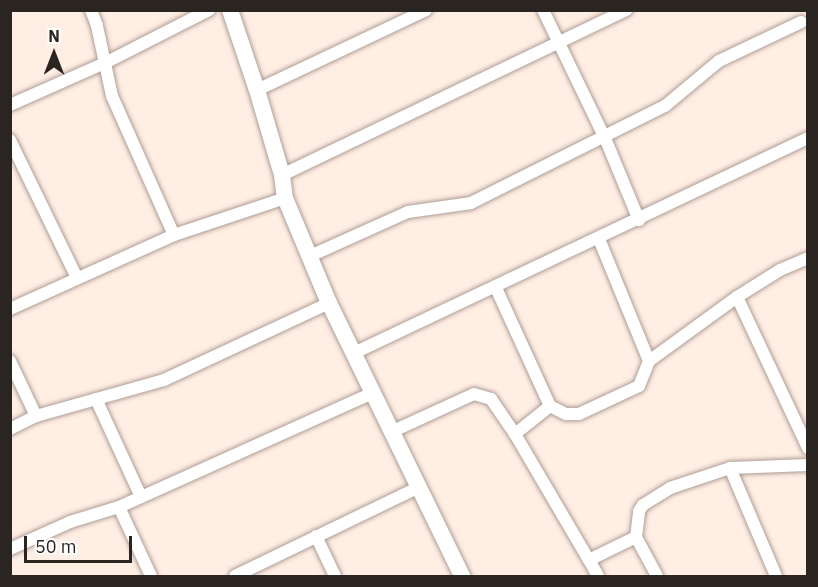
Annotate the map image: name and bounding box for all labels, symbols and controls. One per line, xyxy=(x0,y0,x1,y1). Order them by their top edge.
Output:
north arrow xyxy=(24,24,84,84)
text: N xyxy=(48,26,60,46)
scale bar xyxy=(27,524,135,562)
text: 50 m xyxy=(35,535,77,558)

